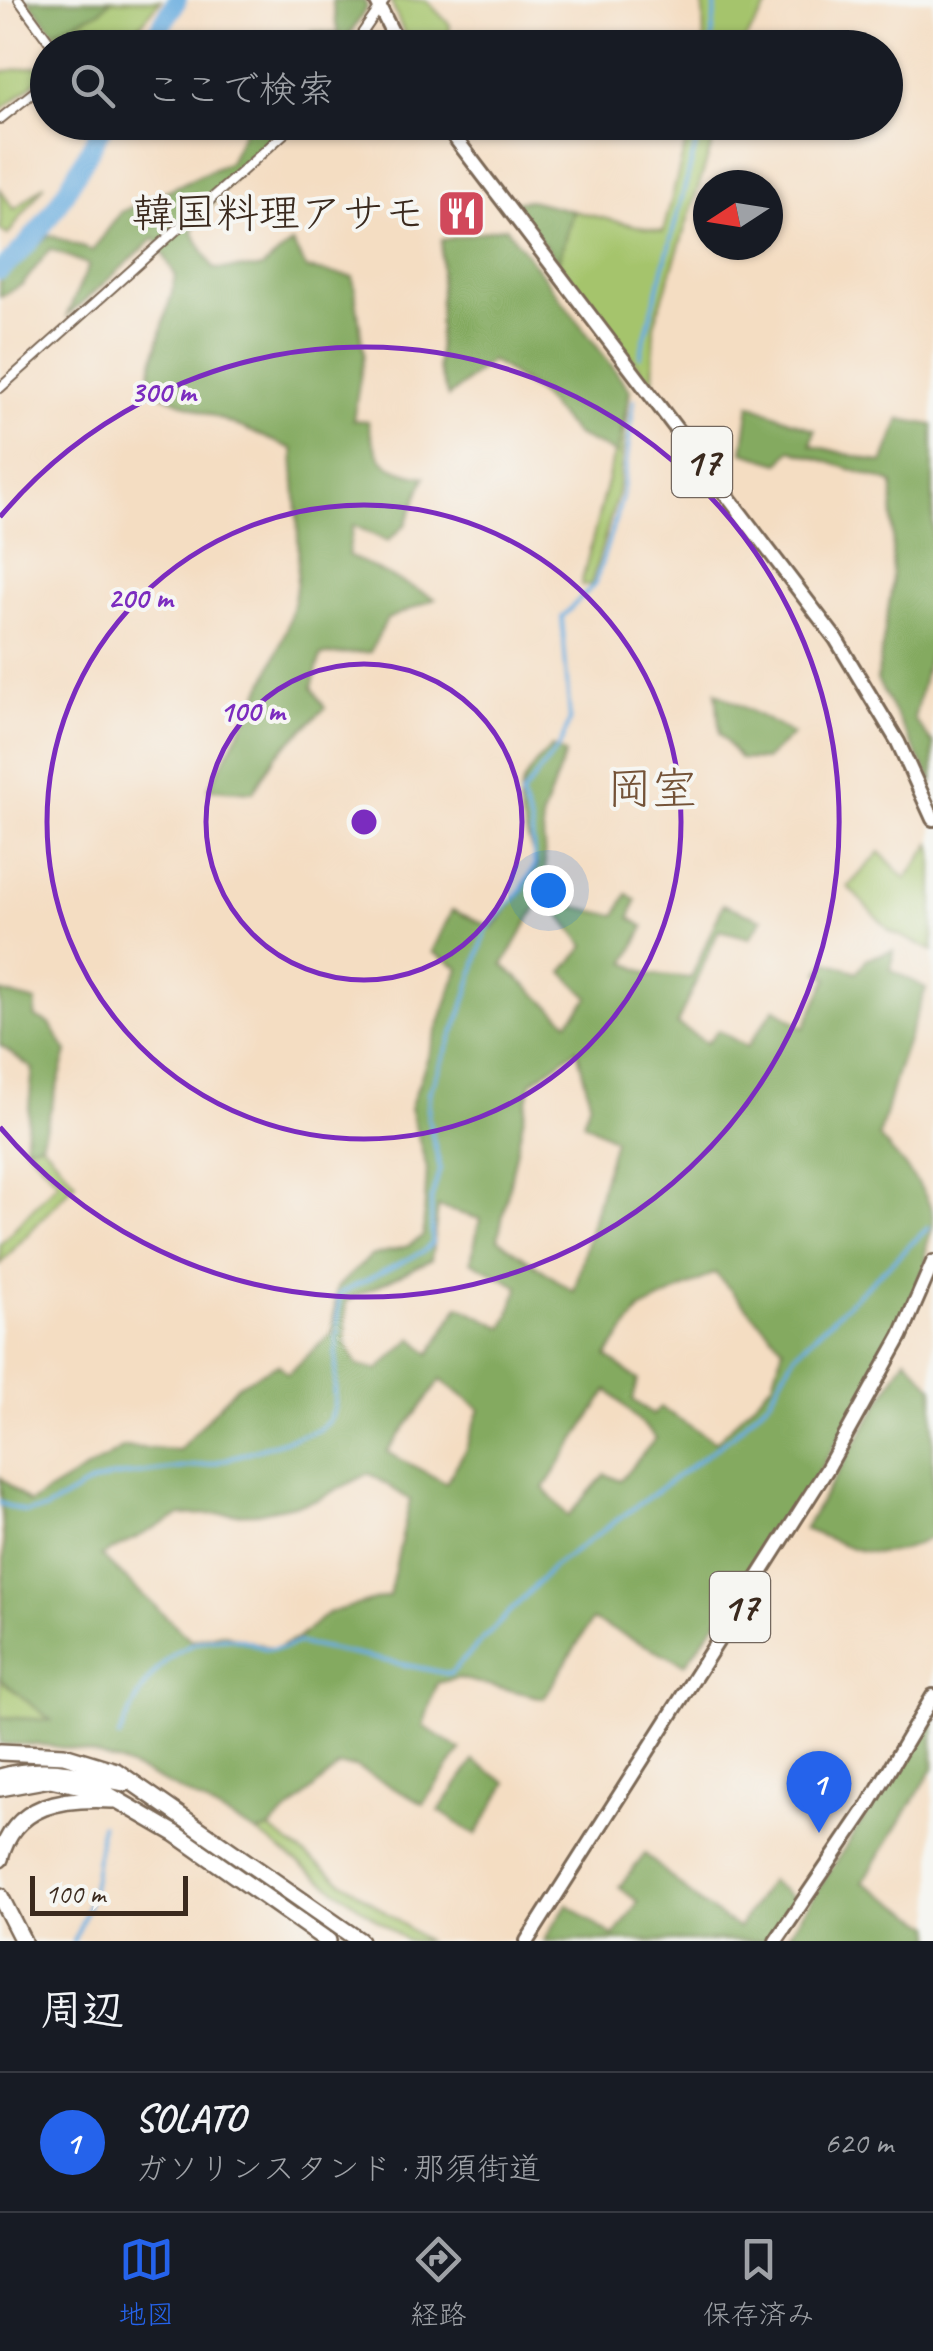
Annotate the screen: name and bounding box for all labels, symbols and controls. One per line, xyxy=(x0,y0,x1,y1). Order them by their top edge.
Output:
search box xyxy=(30,30,903,140)
icon: search xyxy=(65,58,120,113)
text: ここで検索 xyxy=(145,66,335,113)
north arrow xyxy=(693,170,783,260)
place label: 韓国料理アサモ xyxy=(132,187,426,240)
restaurant icon: 韓国料理アサモ xyxy=(435,187,487,239)
text: 300 m xyxy=(131,373,198,411)
road number: 17 xyxy=(672,427,732,497)
text: 200 m xyxy=(108,579,175,617)
text: 100 m xyxy=(220,692,287,730)
district label: 岡室 xyxy=(607,761,697,818)
centre of rings xyxy=(346,804,382,840)
your location xyxy=(523,865,574,916)
road number: 17 xyxy=(710,1572,770,1642)
pin: 1 xyxy=(786,1750,852,1833)
scale bar xyxy=(30,1871,188,1916)
text: 100 m xyxy=(45,1876,105,1911)
text: 周辺 xyxy=(40,1984,124,2037)
text: SOLATO xyxy=(135,2095,244,2142)
text: 1 xyxy=(65,2122,80,2163)
text: 620 m xyxy=(824,2122,893,2163)
text: ガソリンスタンド · 那須街道 xyxy=(135,2148,541,2189)
tab: 地図 xyxy=(118,2232,174,2332)
tab: 経路 xyxy=(410,2232,467,2332)
tab: 保存済み xyxy=(703,2232,815,2332)

